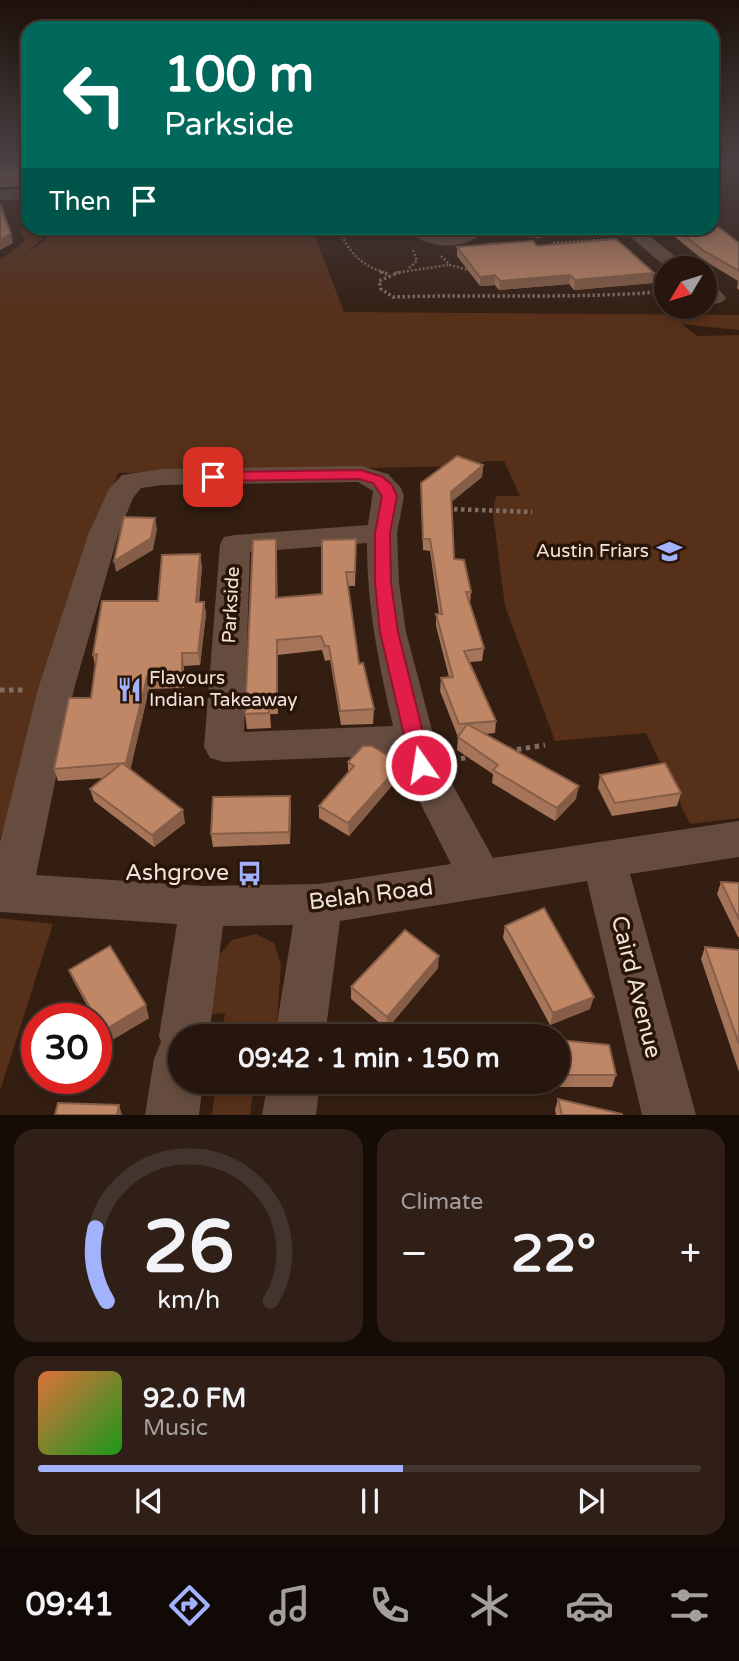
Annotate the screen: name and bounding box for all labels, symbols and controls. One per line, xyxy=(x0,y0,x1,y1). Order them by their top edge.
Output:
text: 100 m xyxy=(164,46,314,105)
icon: left xyxy=(49,49,140,140)
text: Parkside xyxy=(164,106,294,144)
icon: arrive xyxy=(125,182,163,220)
text: Then xyxy=(49,186,111,217)
north arrow xyxy=(654,256,718,318)
map controls xyxy=(654,256,717,319)
pin xyxy=(183,447,243,507)
icon: arrive xyxy=(194,458,232,496)
school or university icon: Austin Friars xyxy=(655,537,683,565)
place label: Austin Friars xyxy=(536,540,649,562)
street label: Parkside xyxy=(218,566,244,644)
place label: Flavours Indian Takeaway xyxy=(149,667,298,711)
restaurant icon: Flavours Indian Takeaway xyxy=(115,675,143,703)
position arrow xyxy=(384,728,458,802)
place label: Ashgrove xyxy=(125,859,229,887)
bus stop icon: Ashgrove xyxy=(235,859,263,887)
street label: Belah Road xyxy=(307,873,435,917)
street label: Caird Avenue xyxy=(605,913,667,1061)
speed limit sign: 30 xyxy=(21,1003,112,1094)
text: 09:42 · 1 min · 150 m xyxy=(238,1043,500,1074)
text: Climate xyxy=(401,1188,483,1216)
text: 26 xyxy=(143,1205,234,1293)
text: 22° xyxy=(511,1223,596,1286)
text: − xyxy=(401,1231,428,1277)
text: + xyxy=(680,1231,701,1277)
text: km/h xyxy=(157,1285,220,1315)
text: 92.0 FM xyxy=(143,1383,246,1414)
text: Music xyxy=(143,1414,208,1442)
icon: previous xyxy=(130,1482,168,1520)
icon: pause xyxy=(351,1482,389,1520)
icon: next xyxy=(572,1482,610,1520)
icon: directions xyxy=(165,1581,214,1630)
icon: music xyxy=(265,1581,314,1630)
icon: phone xyxy=(365,1581,414,1630)
icon: climate xyxy=(465,1581,514,1630)
icon: car xyxy=(565,1581,614,1630)
icon: filters xyxy=(665,1581,714,1630)
text: 09:41 xyxy=(25,1586,114,1624)

